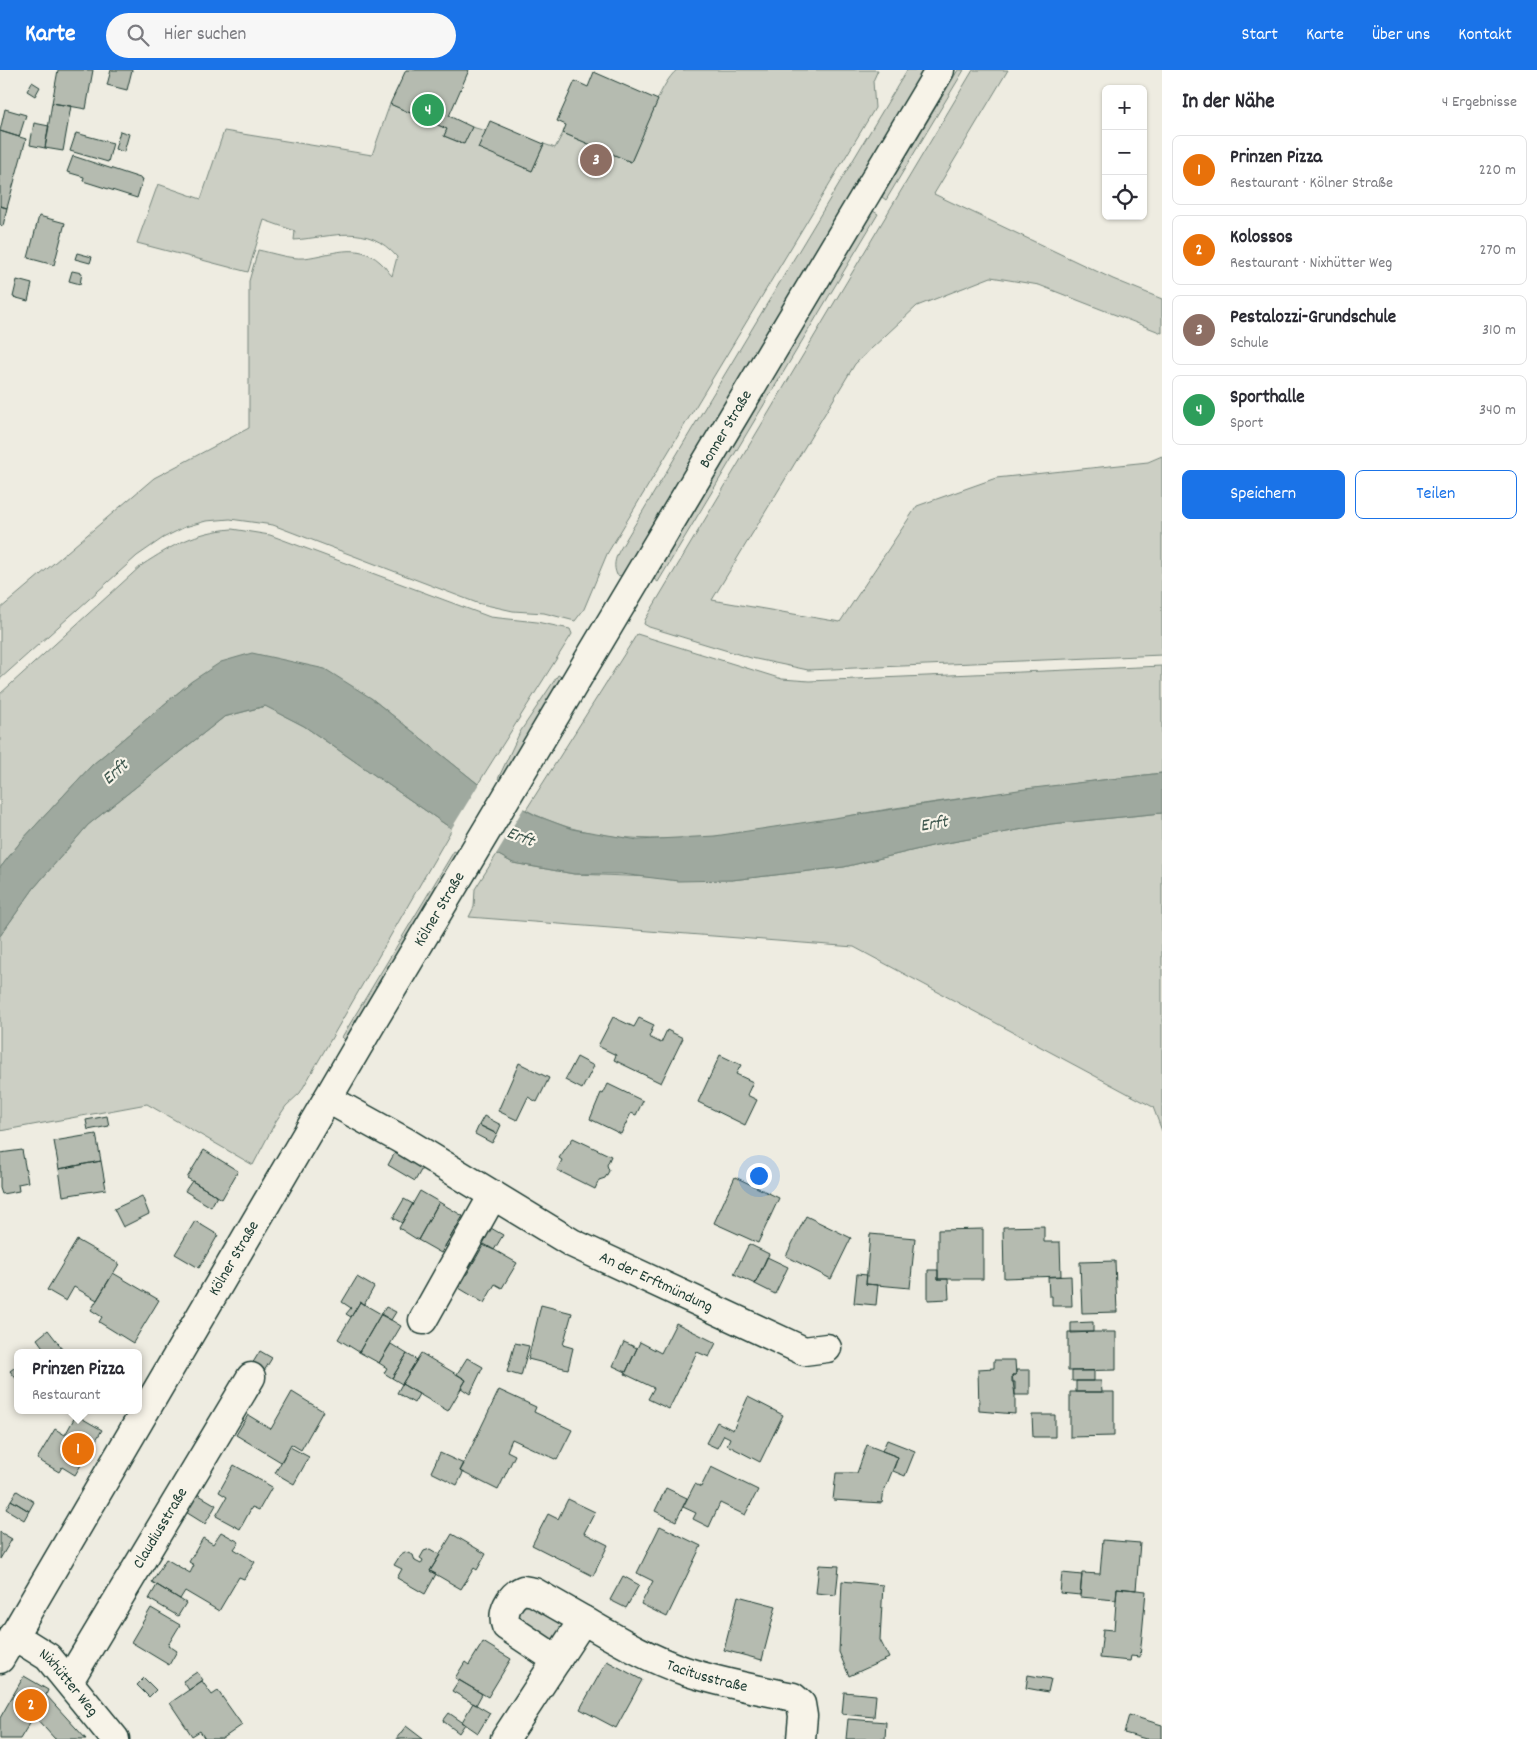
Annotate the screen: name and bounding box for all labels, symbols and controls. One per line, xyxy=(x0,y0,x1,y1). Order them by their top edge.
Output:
search box xyxy=(106,13,456,58)
text: Karte xyxy=(25,18,76,52)
icon: search xyxy=(124,21,152,49)
text: Hier suchen xyxy=(164,22,246,49)
text: Start xyxy=(1242,23,1278,48)
text: Karte xyxy=(1306,23,1344,48)
text: Über uns xyxy=(1372,23,1430,48)
text: Kontakt xyxy=(1458,23,1512,48)
map controls xyxy=(1102,85,1147,220)
button: + xyxy=(1102,85,1147,130)
text: In der Nähe xyxy=(1182,88,1274,118)
pin: 4 xyxy=(412,91,444,129)
text: 4 Ergebnisse xyxy=(1442,91,1517,114)
button: − xyxy=(1102,130,1147,175)
pin: 3 xyxy=(580,141,612,179)
text: Prinzen Pizza xyxy=(1230,145,1322,172)
text: 1 xyxy=(1197,159,1201,182)
text: 220 m xyxy=(1479,159,1516,182)
text: Restaurant · Kölner Straße xyxy=(1230,172,1393,195)
button: locate xyxy=(1102,175,1147,220)
text: Kolossos xyxy=(1230,225,1293,252)
text: 2 xyxy=(1196,239,1203,262)
text: 270 m xyxy=(1480,239,1516,262)
text: Restaurant · Nixhütter Weg xyxy=(1230,252,1392,275)
text: Pestalozzi-Grundschule xyxy=(1230,305,1396,332)
text: 3 xyxy=(1195,319,1203,342)
text: 310 m xyxy=(1482,319,1516,342)
text: Schule xyxy=(1230,332,1269,355)
text: Sporthalle xyxy=(1230,385,1305,412)
street label: Bonner Straße xyxy=(694,386,758,473)
text: 4 xyxy=(1196,399,1202,422)
text: 340 m xyxy=(1479,399,1516,422)
text: Sport xyxy=(1230,412,1263,435)
button: Speichern xyxy=(1182,470,1345,519)
button: Teilen xyxy=(1355,470,1517,519)
water label: Erft xyxy=(97,753,136,792)
water label: Erft xyxy=(918,810,952,840)
water label: Erft xyxy=(503,821,540,856)
street label: Kölner Straße xyxy=(408,868,471,951)
your location xyxy=(746,1163,772,1189)
street label: Kölner Straße xyxy=(203,1217,265,1300)
street label: An der Erftmündung xyxy=(595,1246,717,1318)
popup xyxy=(14,1349,142,1414)
text: Prinzen Pizza xyxy=(32,1357,124,1384)
text: Restaurant xyxy=(32,1384,101,1407)
pin: 1 xyxy=(62,1430,94,1468)
street label: Claudiusstraße xyxy=(127,1483,194,1573)
street label: Nixhütter Weg xyxy=(35,1643,104,1722)
street label: Tacitusstraße xyxy=(663,1654,750,1699)
pin: 2 xyxy=(15,1686,47,1724)

